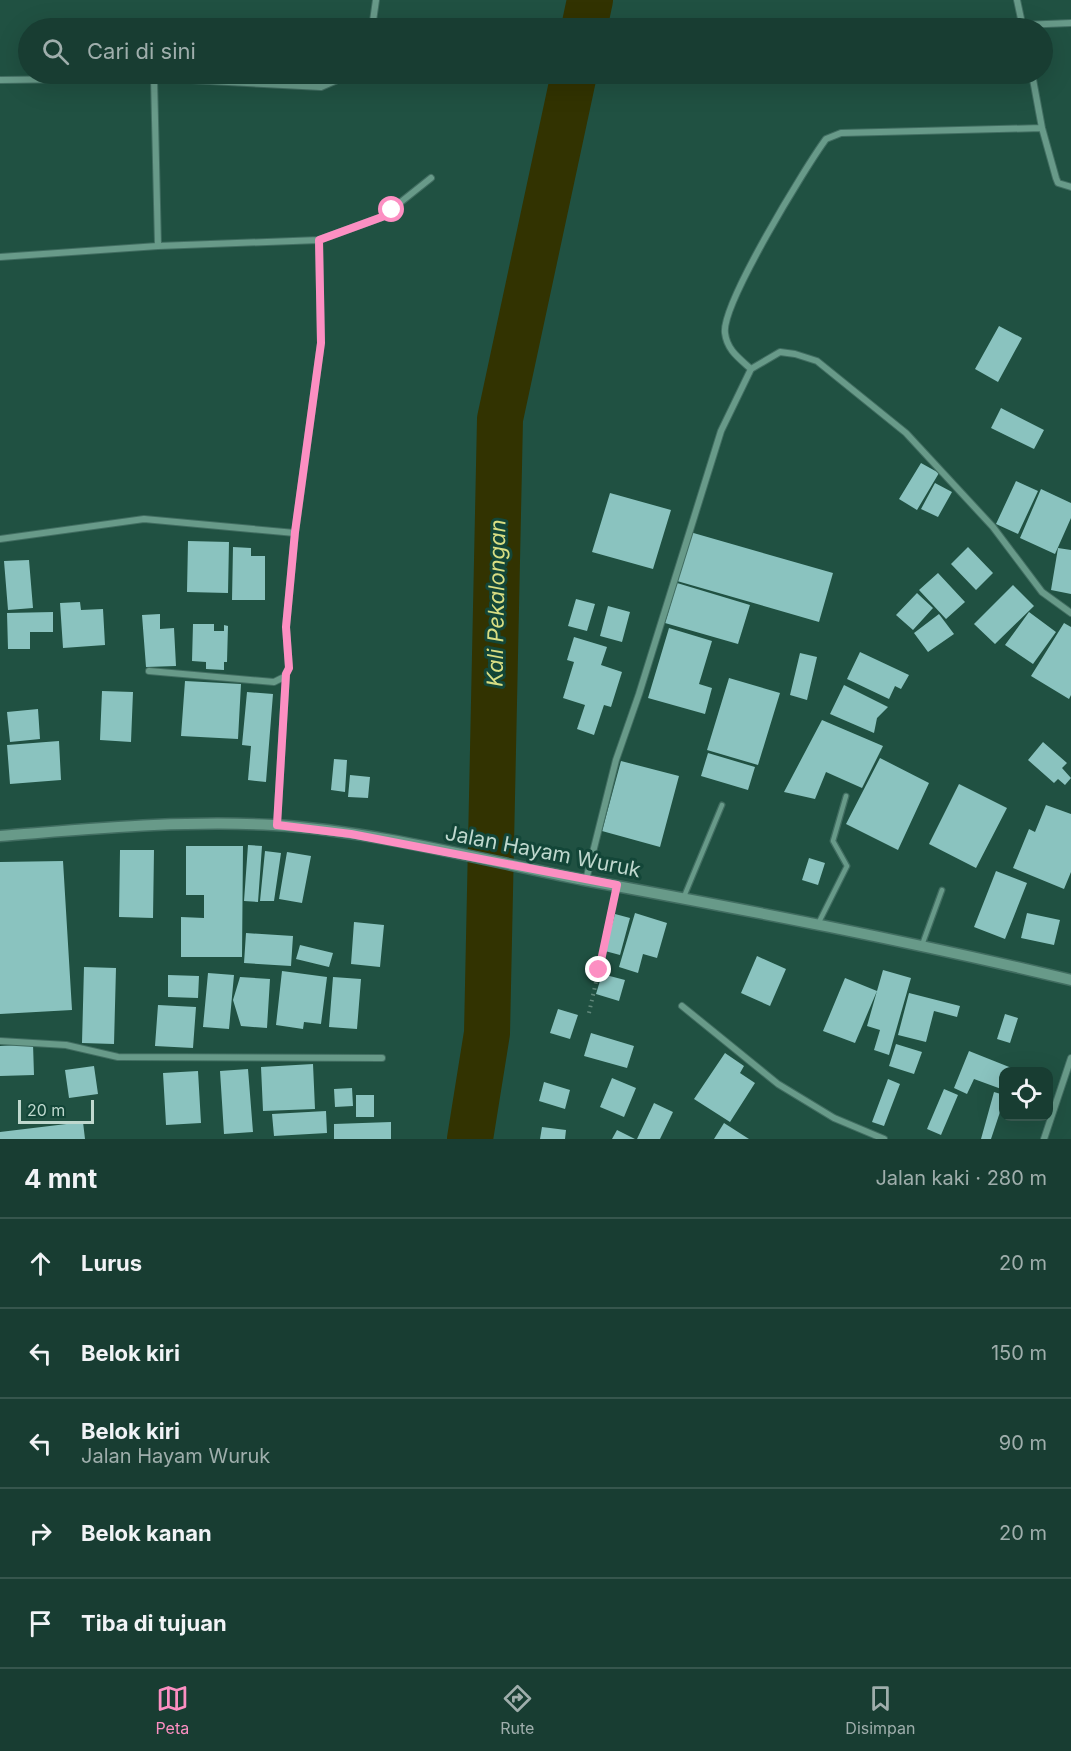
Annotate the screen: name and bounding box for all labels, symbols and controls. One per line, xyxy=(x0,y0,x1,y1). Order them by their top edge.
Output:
search box xyxy=(18,18,1053,84)
icon: search xyxy=(39,35,72,68)
text: Cari di sini xyxy=(87,38,196,64)
route start xyxy=(378,196,404,222)
water label: Kali Pekalongan xyxy=(482,519,510,687)
street label: Jalan Hayam Wuruk xyxy=(443,820,643,882)
route end xyxy=(585,956,611,982)
map controls xyxy=(999,1067,1053,1121)
button: locate xyxy=(999,1067,1053,1121)
scale bar xyxy=(18,1097,94,1124)
text: 20 m xyxy=(27,1100,65,1120)
text: 4 mnt xyxy=(24,1163,97,1194)
text: Jalan kaki · 280 m xyxy=(875,1166,1047,1190)
icon: ahead xyxy=(24,1247,57,1280)
text: Lurus xyxy=(81,1250,142,1276)
text: 20 m xyxy=(999,1251,1047,1275)
icon: left xyxy=(24,1337,57,1370)
text: Belok kiri xyxy=(81,1340,180,1366)
text: 150 m xyxy=(991,1341,1047,1365)
text: Belok kiri xyxy=(81,1418,180,1444)
icon: left xyxy=(24,1427,57,1460)
text: 90 m xyxy=(999,1431,1047,1455)
text: Jalan Hayam Wuruk xyxy=(81,1444,270,1468)
icon: right xyxy=(24,1517,57,1550)
text: Belok kanan xyxy=(81,1520,212,1546)
text: 20 m xyxy=(999,1521,1047,1545)
icon: arrive xyxy=(24,1607,57,1640)
text: Tiba di tujuan xyxy=(81,1610,227,1636)
tab: Peta xyxy=(155,1682,189,1738)
tab: Rute xyxy=(500,1682,534,1738)
tab: Disimpan xyxy=(845,1682,916,1738)

